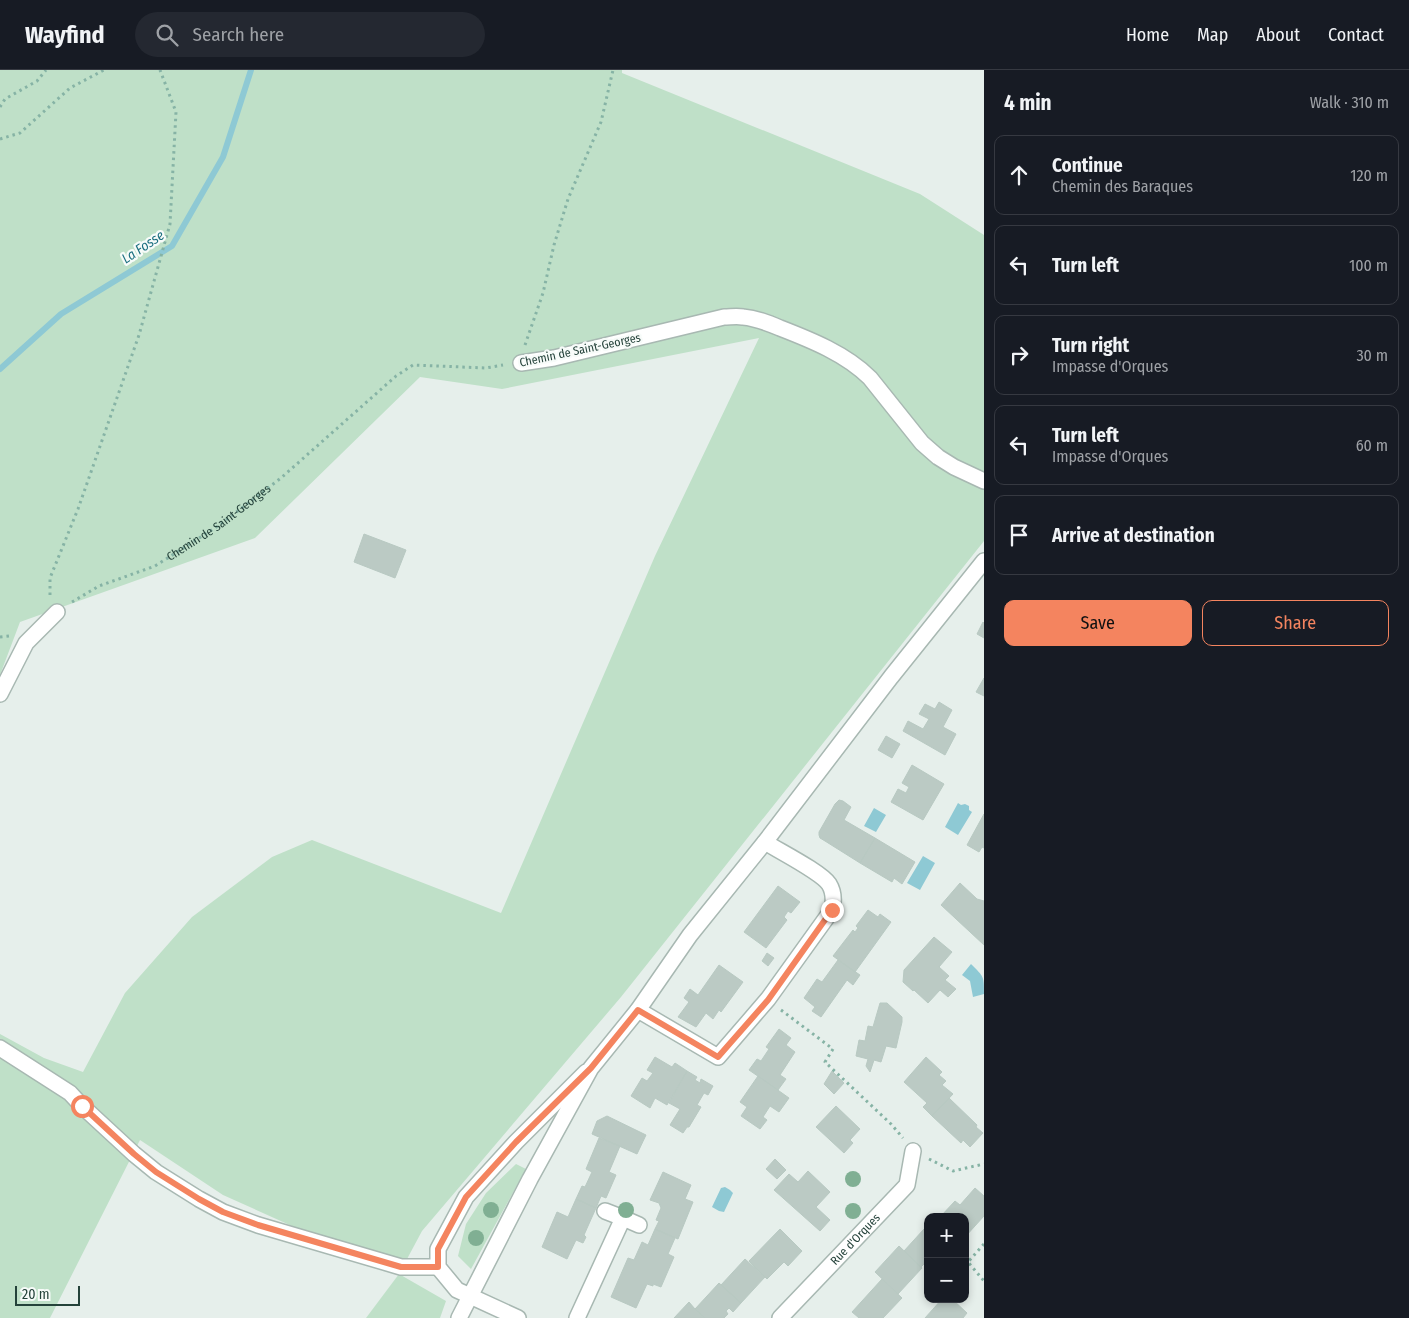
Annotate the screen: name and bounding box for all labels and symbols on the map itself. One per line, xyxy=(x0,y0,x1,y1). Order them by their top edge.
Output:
water label: La Fosse xyxy=(119,226,168,267)
street label: Chemin de Saint-Georges xyxy=(518,330,642,370)
street label: Chemin de Saint-Georges xyxy=(164,481,273,564)
route end xyxy=(821,899,844,922)
route start xyxy=(71,1095,94,1118)
street label: Rue d'Orques xyxy=(828,1211,883,1268)
scale bar xyxy=(15,1283,80,1306)

